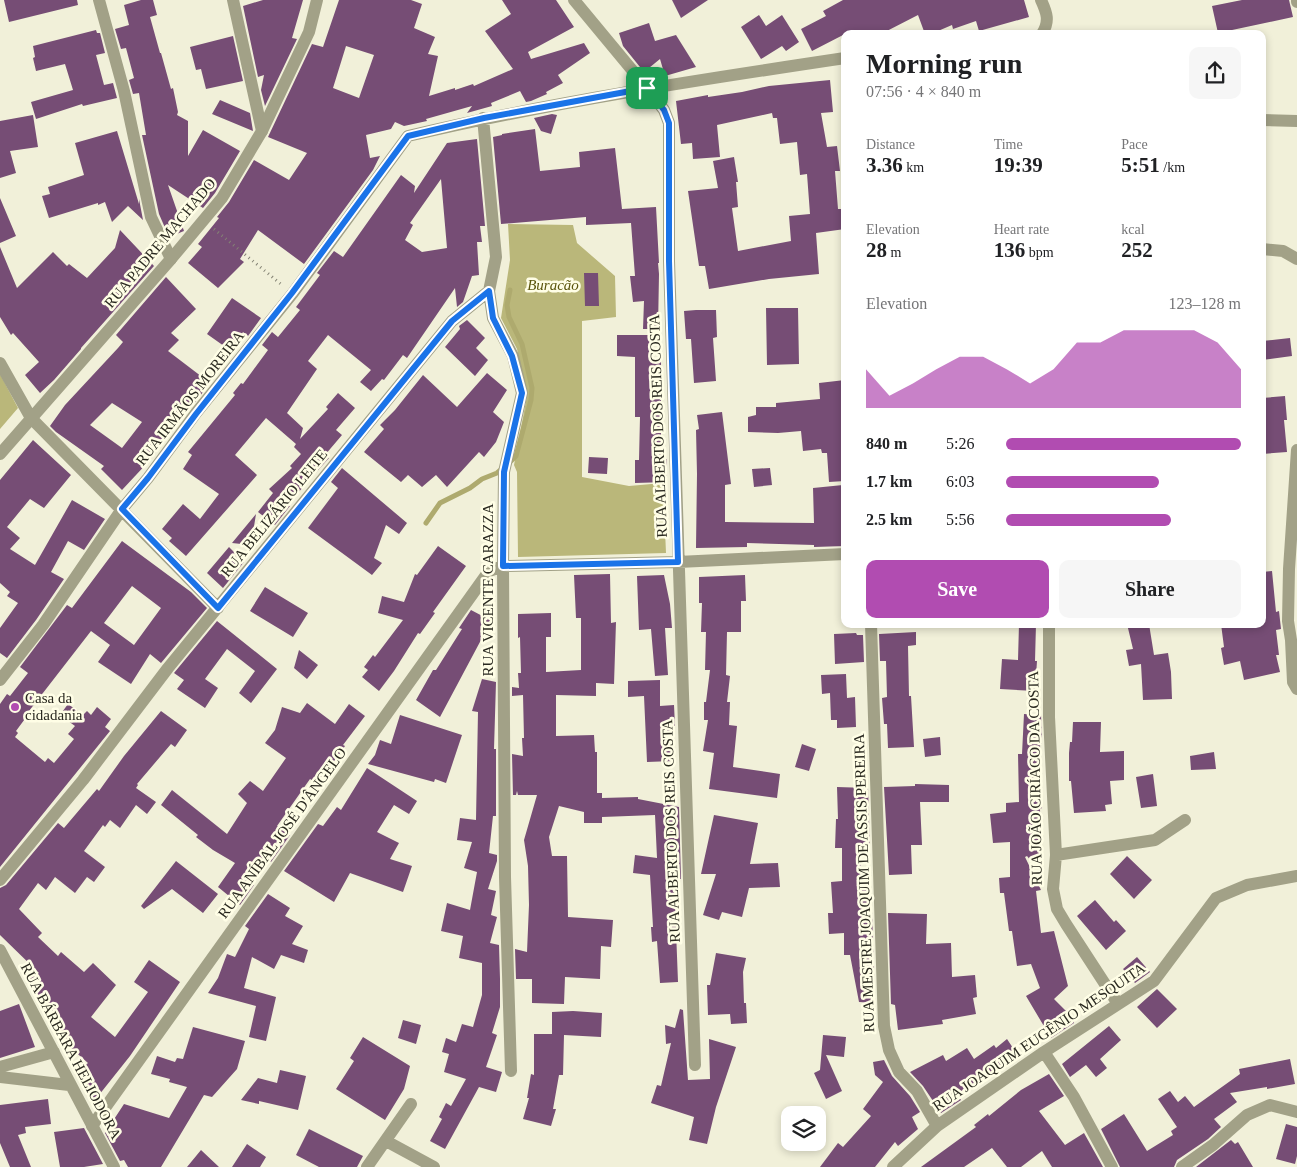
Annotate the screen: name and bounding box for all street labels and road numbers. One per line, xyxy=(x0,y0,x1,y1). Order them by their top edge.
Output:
street label: RUA PADRE MACHADO xyxy=(101,175,219,311)
street label: RUA ALBERTO DOS REIS COSTA xyxy=(646,314,670,538)
street label: RUA IRMÃOS MOREIRA xyxy=(133,328,247,468)
street label: RUA BELIZÁRIO LEITE xyxy=(218,446,330,580)
street label: RUA VICENTE CARAZZA xyxy=(480,503,496,677)
street label: RUA JOÃO CIRÍACO DA COSTA xyxy=(1025,670,1045,885)
street label: RUA ALBERTO DOS REIS COSTA xyxy=(659,719,683,943)
street label: RUA MESTRE JOAQUIM DE ASSIS PEREIRA xyxy=(851,733,877,1033)
street label: RUA ANÍBAL JOSÉ D'ÂNGELO xyxy=(215,745,349,921)
street label: RUA BÁRBARA HELIODORA xyxy=(18,960,125,1142)
street label: RUA JOAQUIM EUGÊNIO MESQUITA xyxy=(930,960,1148,1114)

